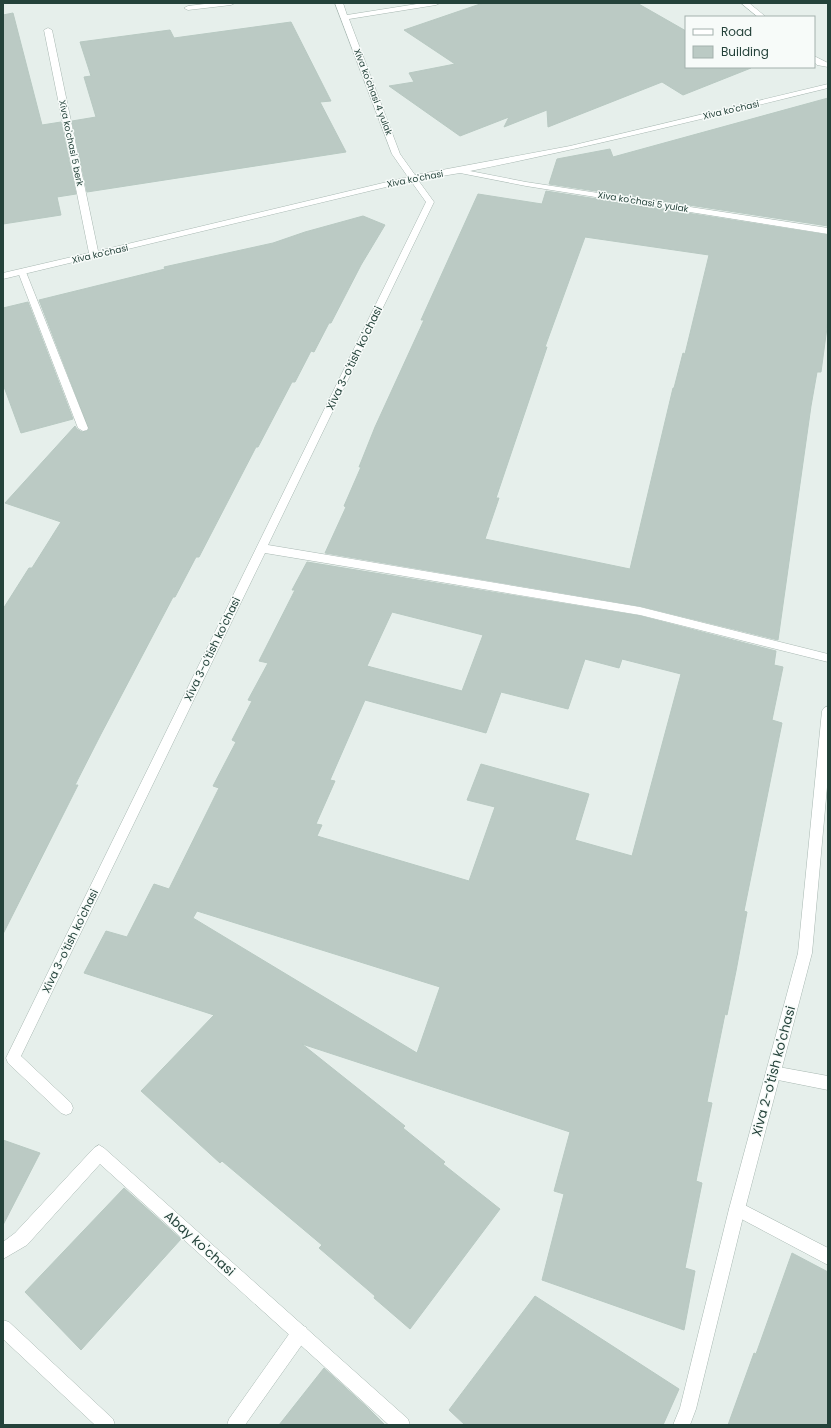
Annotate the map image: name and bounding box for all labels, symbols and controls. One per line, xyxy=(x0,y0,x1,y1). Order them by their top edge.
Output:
legend xyxy=(685,16,815,68)
text: Road xyxy=(721,23,752,40)
text: Building xyxy=(721,43,769,60)
street label: Xiva ko'chasi 4 yulak xyxy=(351,47,395,137)
street label: Xiva ko'chasi xyxy=(702,98,760,122)
street label: Xiva ko'chasi 5 berk xyxy=(56,99,86,187)
street label: Xiva ko'chasi xyxy=(386,168,444,190)
street label: Xiva ko'chasi 5 yulak xyxy=(597,189,690,215)
street label: Xiva ko'chasi xyxy=(71,242,129,266)
street label: Xiva 3-o'tish ko'chasi xyxy=(322,303,386,413)
street label: Xiva 3-o'tish ko'chasi xyxy=(180,594,244,704)
street label: Xiva 3-o'tish ko'chasi xyxy=(38,886,102,996)
street label: Xiva 2-o'tish ko'chasi xyxy=(747,1004,800,1139)
street label: Abay ko'chasi xyxy=(160,1206,239,1280)

